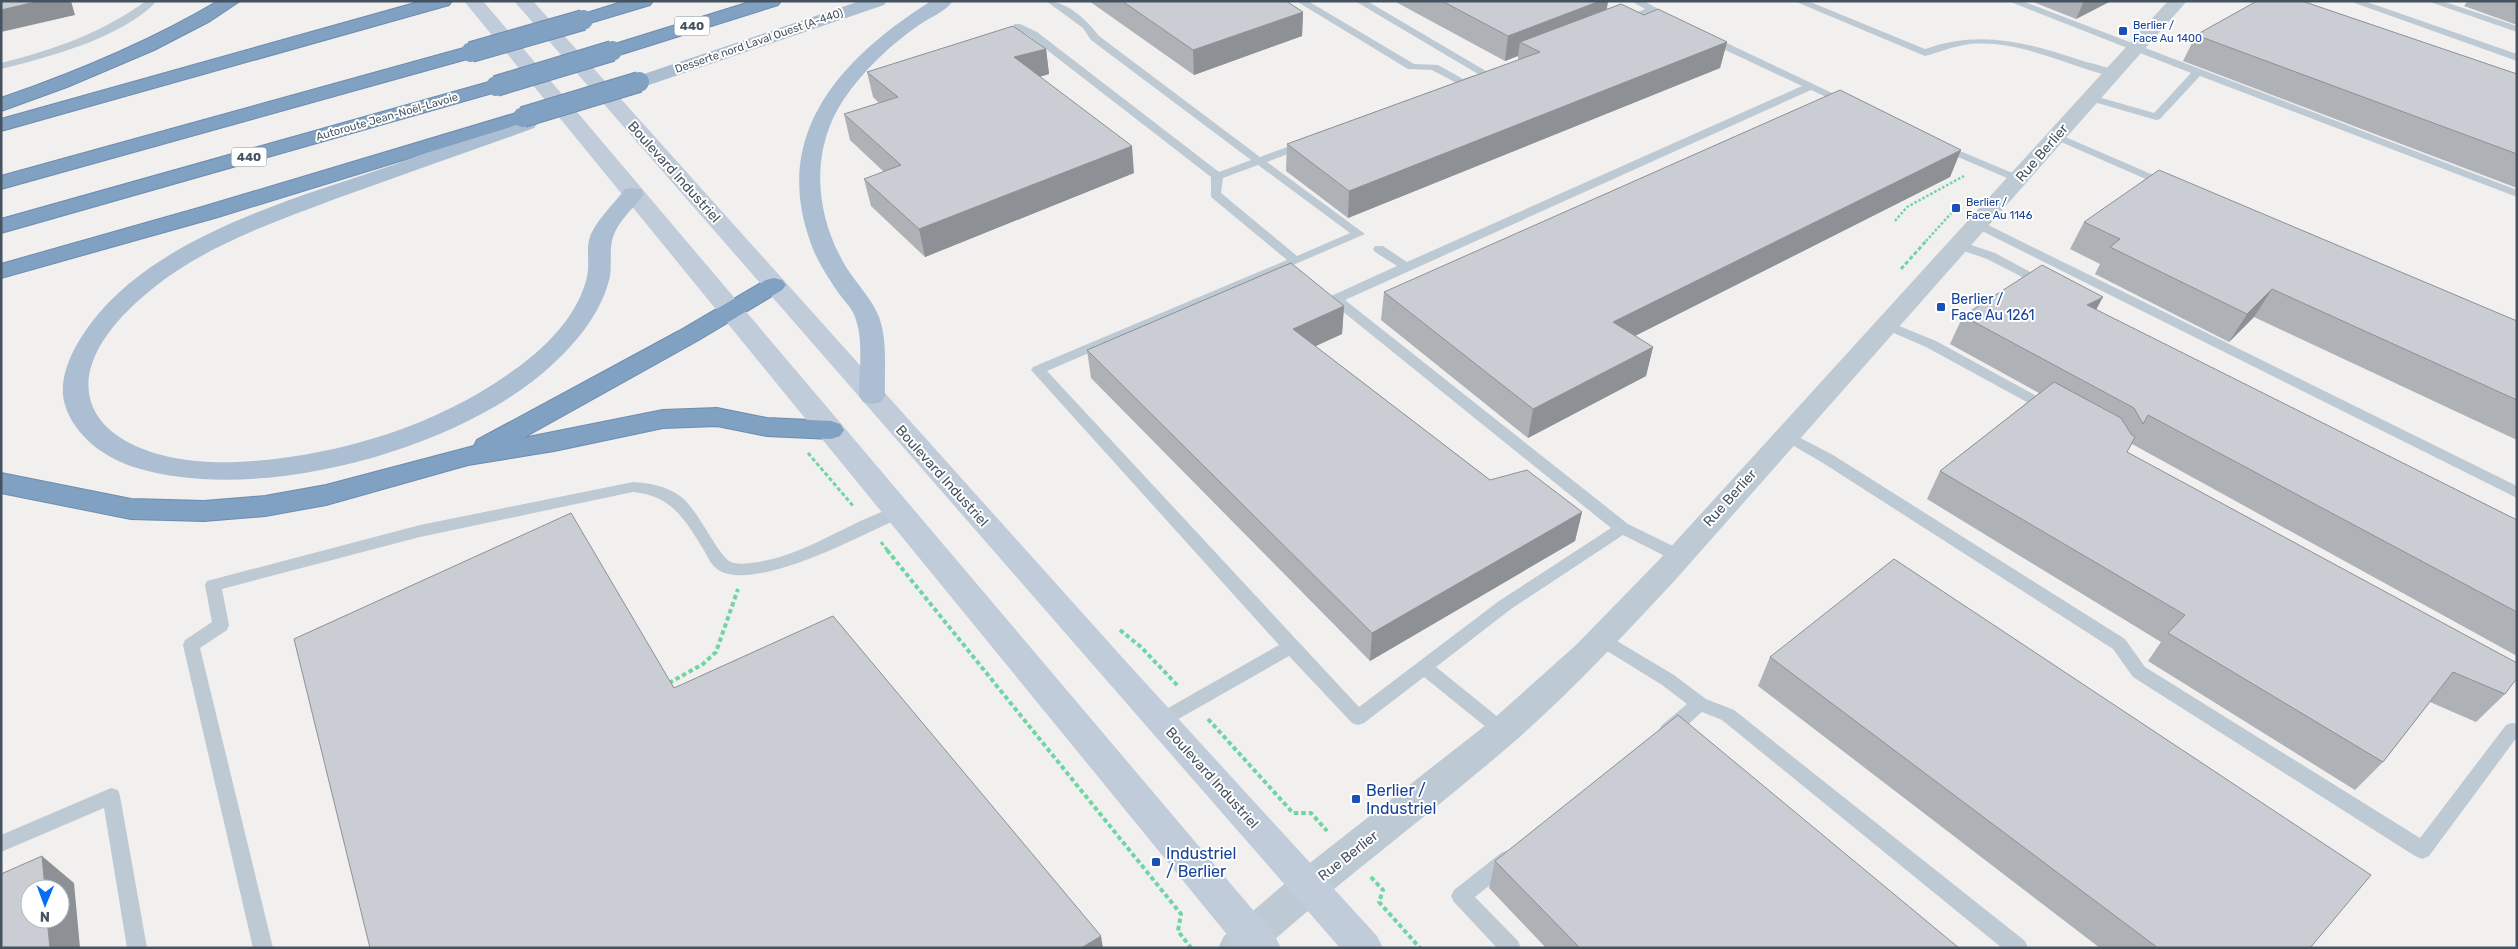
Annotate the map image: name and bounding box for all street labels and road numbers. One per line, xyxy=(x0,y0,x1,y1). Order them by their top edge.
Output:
street label: Desserte nord Laval Ouest (A-440) xyxy=(673,6,845,76)
road number: 440 xyxy=(674,16,710,36)
street label: Autoroute Jean-Noël-Lavoie xyxy=(315,90,459,144)
street label: Boulevard Industriel xyxy=(624,118,724,226)
street label: Rue Berlier xyxy=(2012,120,2072,185)
road number: 440 xyxy=(232,148,266,166)
street label: Boulevard Industriel xyxy=(892,422,992,530)
street label: Rue Berlier xyxy=(1700,465,1761,530)
street label: Boulevard Industriel xyxy=(1162,724,1262,832)
street label: Rue Berlier xyxy=(1315,827,1382,885)

